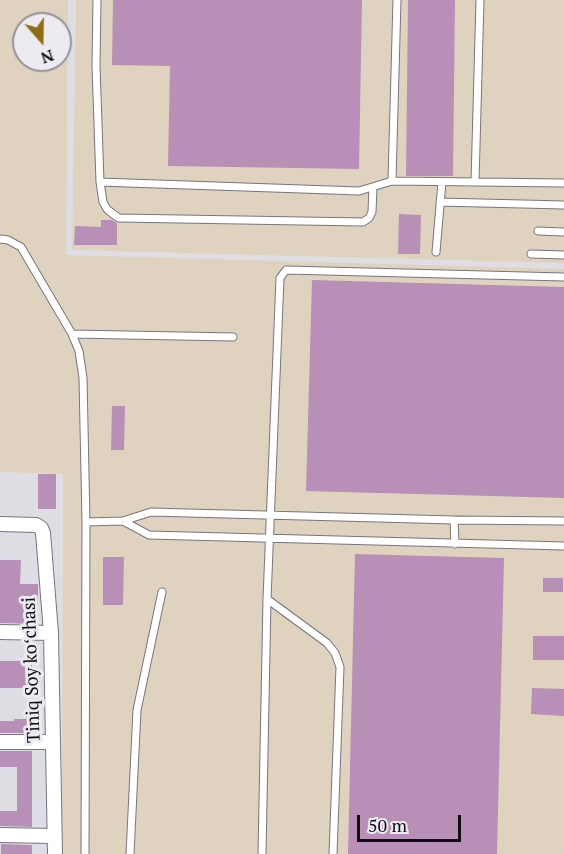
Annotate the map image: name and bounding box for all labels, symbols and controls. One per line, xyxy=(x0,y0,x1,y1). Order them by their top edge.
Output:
north arrow xyxy=(12,12,72,72)
text: N xyxy=(38,45,57,69)
street label: Tiniq Soy koʻchasi xyxy=(19,597,45,743)
scale bar xyxy=(360,803,464,841)
text: 50 m xyxy=(368,813,407,837)

